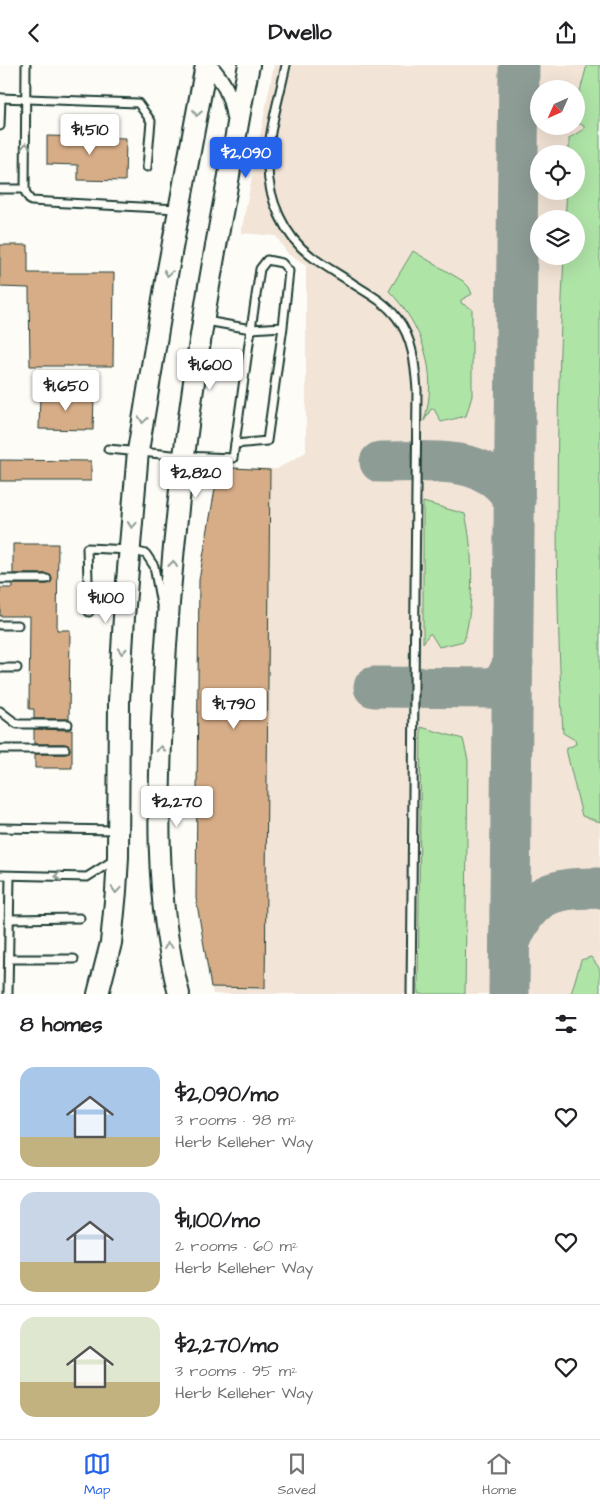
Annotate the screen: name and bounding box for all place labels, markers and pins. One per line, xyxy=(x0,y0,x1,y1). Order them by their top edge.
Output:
pin: $1,510 xyxy=(49,113,131,156)
pin: $2,090 xyxy=(205,137,287,179)
pin: $1,600 xyxy=(169,349,251,391)
pin: $1,650 xyxy=(25,369,107,412)
pin: $2,820 xyxy=(155,457,237,499)
pin: $1,100 xyxy=(65,581,147,624)
pin: $1,790 xyxy=(193,687,275,730)
pin: $2,270 xyxy=(136,785,218,828)

